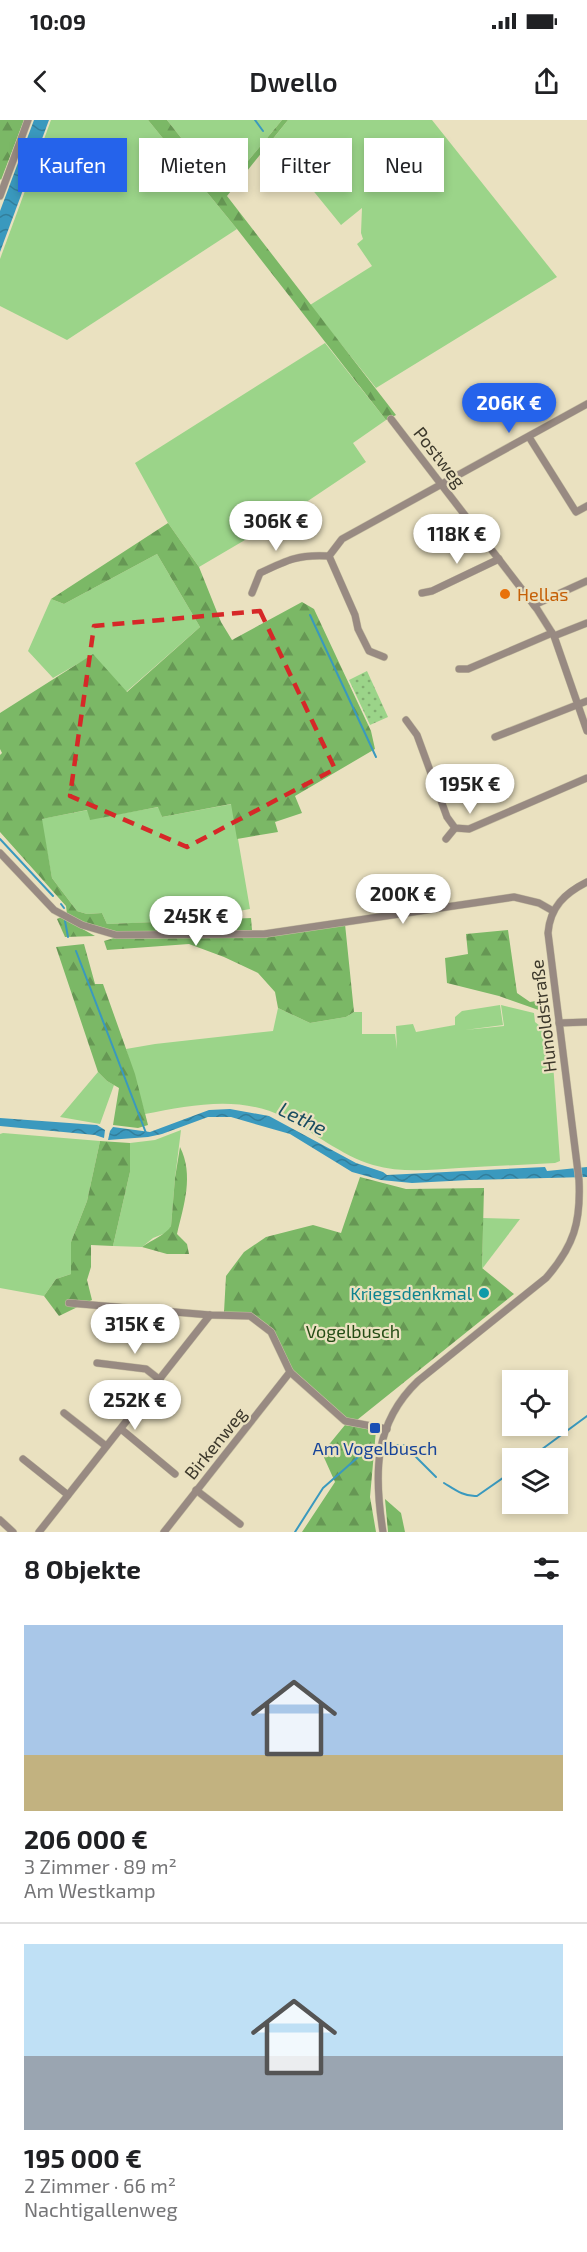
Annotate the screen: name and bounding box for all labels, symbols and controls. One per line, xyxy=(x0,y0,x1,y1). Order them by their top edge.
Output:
text: 10:09 xyxy=(30,8,86,34)
icon: back xyxy=(24,65,57,98)
text: Dwello xyxy=(249,65,338,97)
icon: share xyxy=(530,65,563,98)
chip: Kaufen xyxy=(18,138,127,192)
chip: Mieten xyxy=(139,138,248,192)
chip: Filter xyxy=(260,138,352,192)
chip: Neu xyxy=(364,138,444,192)
pin: 206K € xyxy=(460,383,558,434)
text: 206K € xyxy=(476,390,542,414)
street label: Postweg xyxy=(409,422,471,492)
pin: 306K € xyxy=(227,501,325,552)
text: 306K € xyxy=(243,508,309,532)
pin: 118K € xyxy=(408,514,506,565)
text: 118K € xyxy=(427,521,487,545)
place label: Hellas xyxy=(517,583,568,605)
marker: Hellas xyxy=(498,587,512,601)
pin: 195K € xyxy=(421,764,519,815)
text: 195K € xyxy=(439,771,501,795)
pin: 200K € xyxy=(354,874,452,925)
text: 200K € xyxy=(370,881,436,905)
pin: 245K € xyxy=(147,896,245,947)
text: 245K € xyxy=(163,903,229,927)
street label: Hunoldstraße xyxy=(525,958,561,1074)
water label: Lethe xyxy=(275,1096,331,1140)
place label: Kriegsdenkmal xyxy=(350,1282,473,1304)
marker: Kriegsdenkmal xyxy=(477,1286,491,1300)
pin: 315K € xyxy=(86,1304,184,1355)
text: 315K € xyxy=(105,1311,165,1335)
park label: Vogelbusch xyxy=(306,1320,400,1342)
map controls xyxy=(502,1370,568,1514)
button: locate xyxy=(502,1370,568,1436)
pin: 252K € xyxy=(86,1380,184,1431)
text: 252K € xyxy=(103,1387,167,1411)
street label: Birkenweg xyxy=(179,1403,251,1483)
marker: Am Vogelbusch xyxy=(368,1421,382,1435)
place label: Am Vogelbusch xyxy=(313,1437,437,1459)
button: layers xyxy=(502,1448,568,1514)
icon: filters xyxy=(530,1552,563,1585)
text: 8 Objekte xyxy=(24,1553,141,1584)
icon: home xyxy=(240,1664,348,1772)
text: 206 000 € xyxy=(24,1823,148,1854)
text: 3 Zimmer · 89 m² xyxy=(24,1854,177,1878)
text: Am Westkamp xyxy=(24,1878,156,1902)
icon: home xyxy=(240,1983,348,2091)
text: 195 000 € xyxy=(24,2142,142,2173)
text: 2 Zimmer · 66 m² xyxy=(24,2173,176,2197)
text: Nachtigallenweg xyxy=(24,2197,178,2221)

